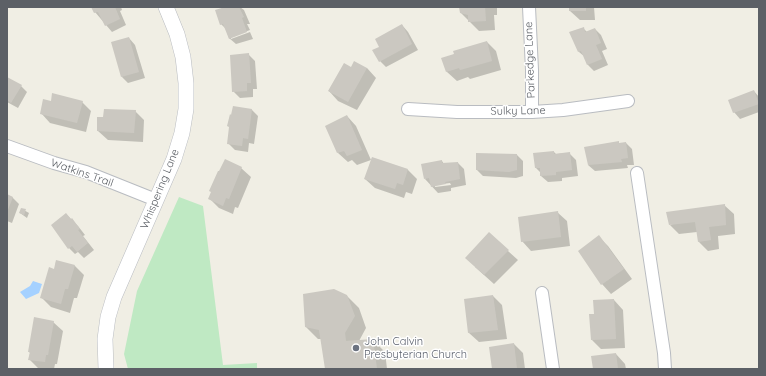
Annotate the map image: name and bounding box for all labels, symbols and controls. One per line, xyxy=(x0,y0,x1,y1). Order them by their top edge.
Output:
street label: Parkedge Lane xyxy=(522,21,538,99)
street label: Sulky Lane xyxy=(490,104,546,118)
street label: Whispering Lane xyxy=(138,147,182,231)
street label: Watkins Trail xyxy=(49,156,115,190)
place label: John Calvin Presbyterian Church xyxy=(364,335,467,361)
marker: John Calvin Presbyterian Church xyxy=(351,343,361,353)

